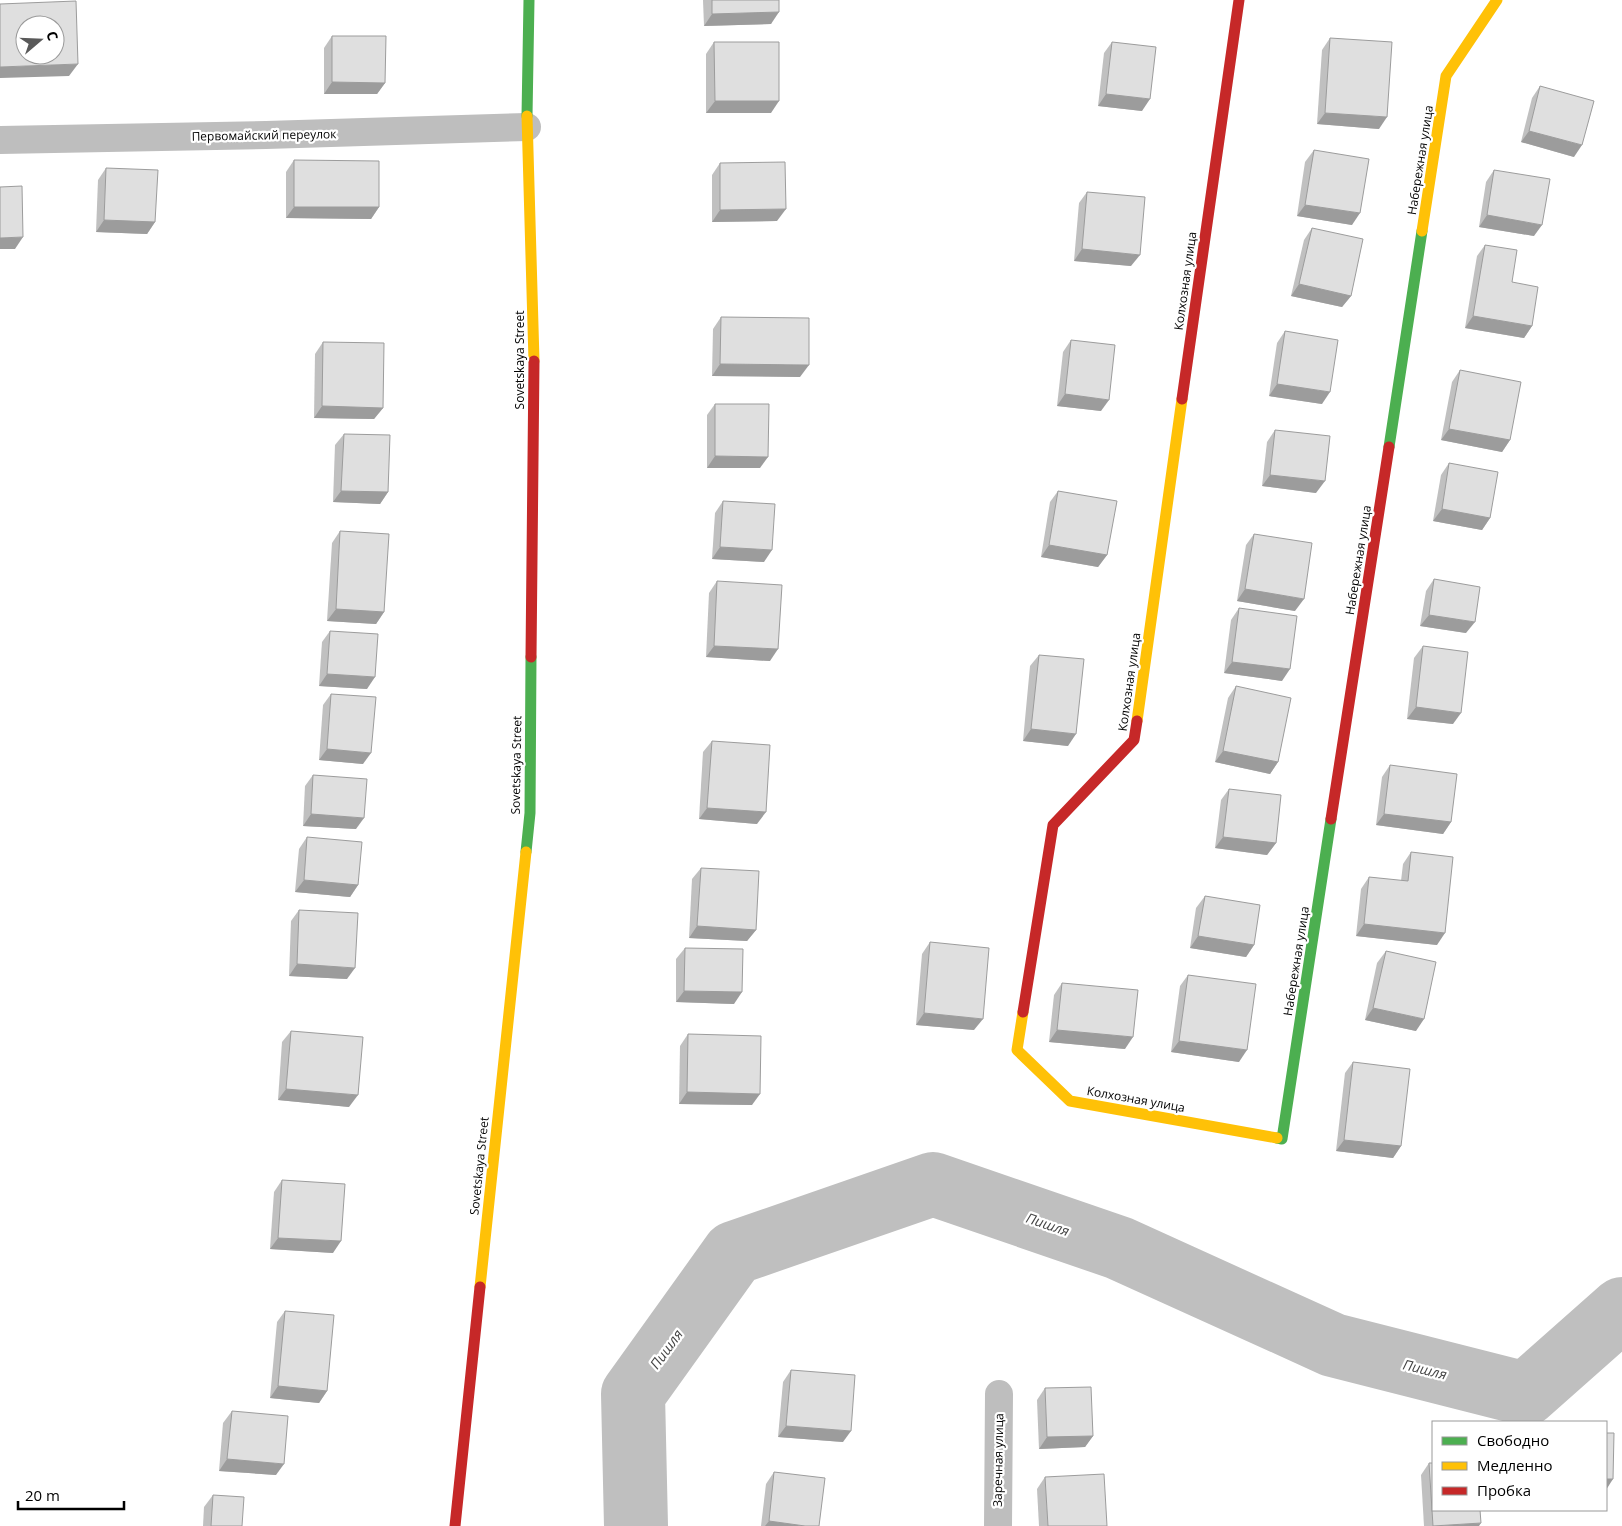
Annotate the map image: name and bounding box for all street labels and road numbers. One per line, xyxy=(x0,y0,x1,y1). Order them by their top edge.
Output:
street label: Набережная улица xyxy=(1403,104,1437,216)
street label: Первомайский переулок xyxy=(191,125,337,145)
street label: Колхозная улица xyxy=(1170,231,1200,331)
street label: Sovetskaya Street xyxy=(511,311,528,409)
street label: Набережная улица xyxy=(1341,504,1375,616)
street label: Колхозная улица xyxy=(1114,632,1144,732)
street label: Sovetskaya Street xyxy=(507,715,525,815)
street label: Набережная улица xyxy=(1279,905,1313,1017)
street label: Колхозная улица xyxy=(1086,1082,1186,1116)
street label: Sovetskaya Street xyxy=(465,1116,493,1216)
street label: Заречная улица xyxy=(989,1413,1007,1507)

